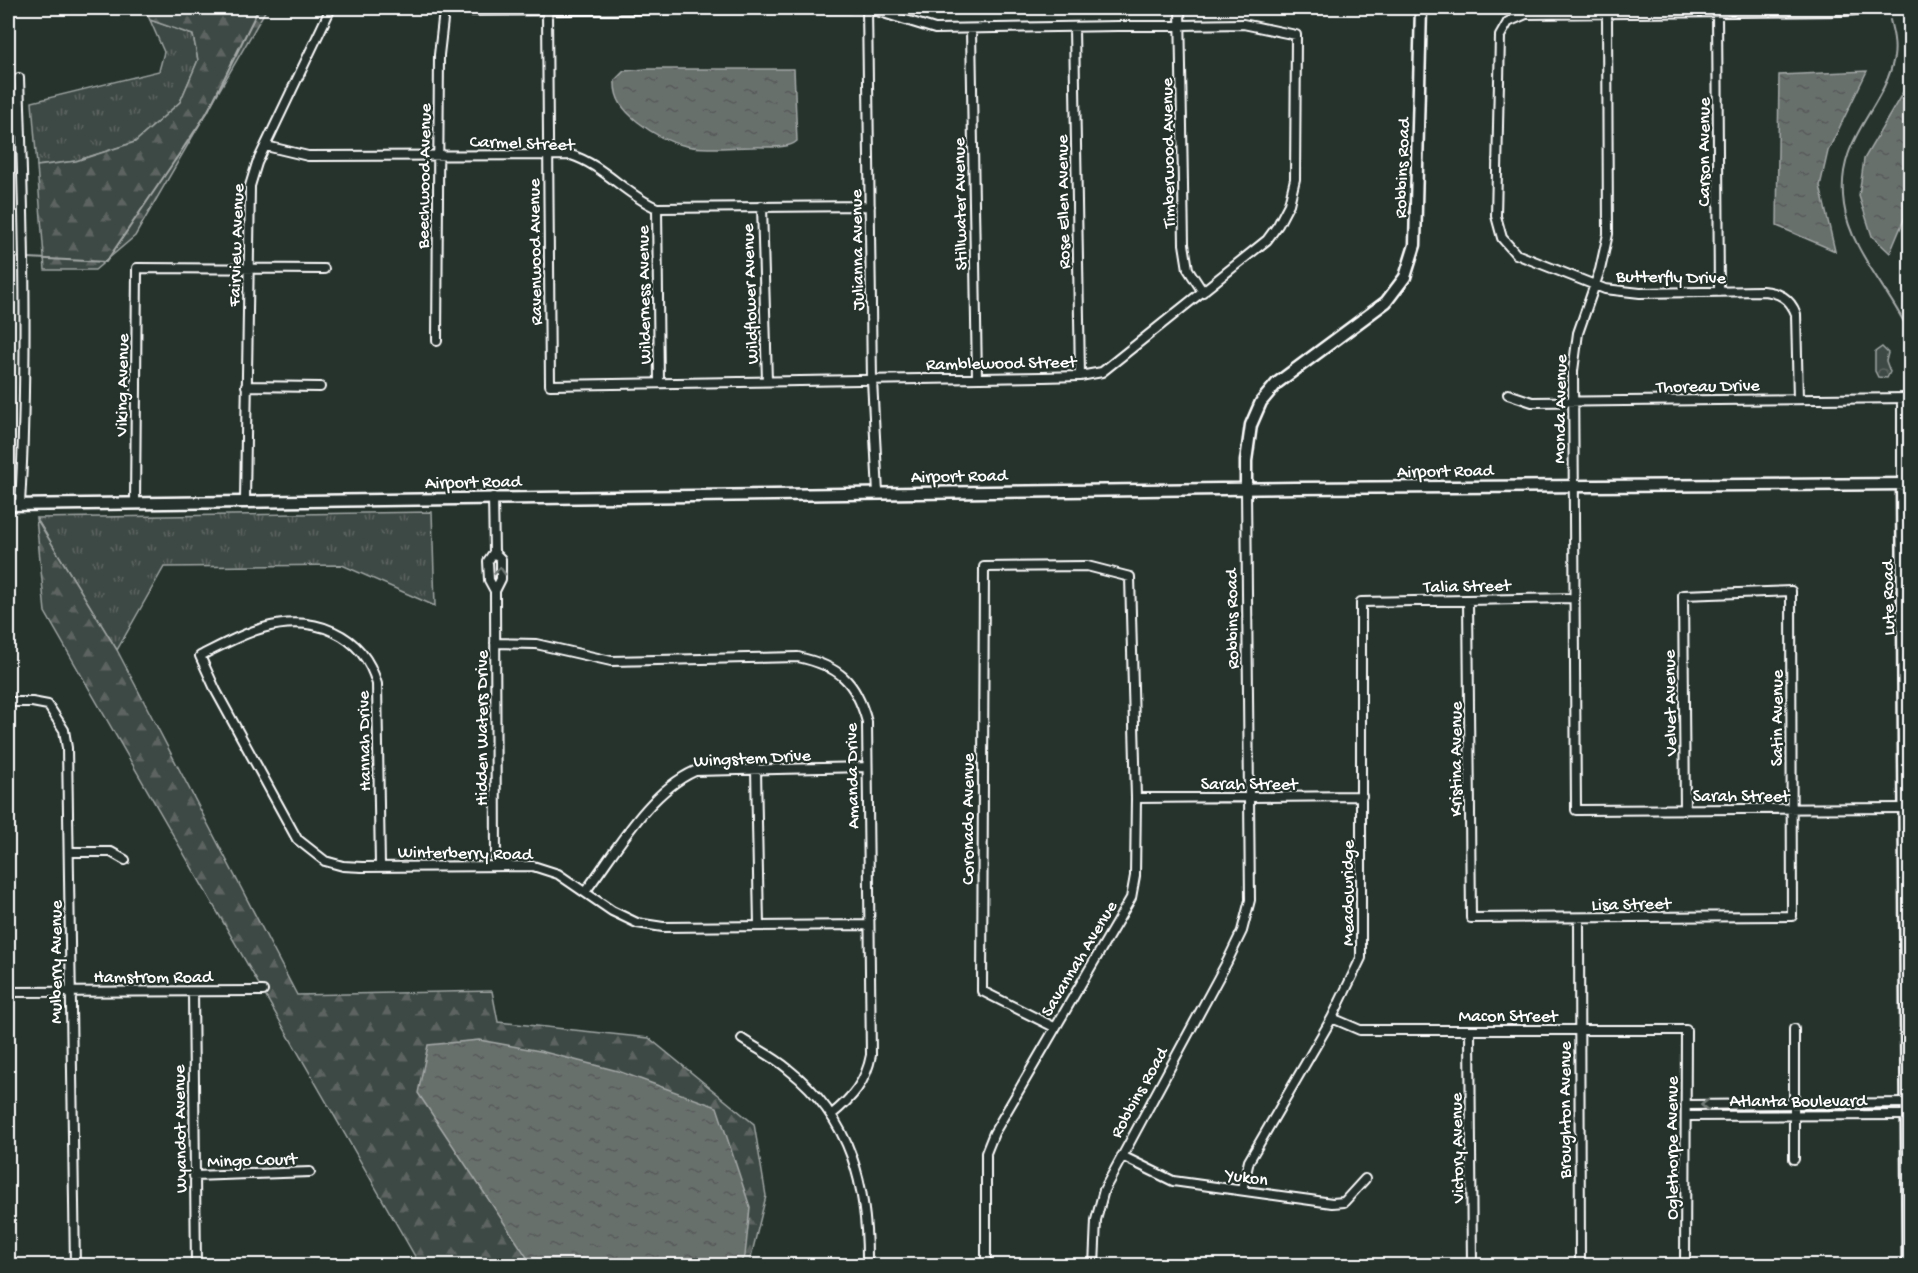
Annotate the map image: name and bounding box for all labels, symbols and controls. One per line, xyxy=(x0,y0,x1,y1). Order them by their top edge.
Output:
street label: Timberwood Avenue xyxy=(1158,77,1181,229)
street label: Carson Avenue xyxy=(1695,97,1716,207)
street label: Beechwood Avenue xyxy=(414,103,437,250)
street label: Robbins Road xyxy=(1391,116,1416,219)
street label: Carmel Street xyxy=(469,132,576,157)
street label: Rose Ellen Avenue xyxy=(1053,134,1076,269)
street label: Stillwater Avenue xyxy=(950,137,973,271)
street label: Ravenwood Avenue xyxy=(525,178,548,326)
street label: Fairview Avenue xyxy=(225,183,250,308)
street label: Julianna Avenue xyxy=(847,188,870,311)
street label: Wildflower Avenue xyxy=(739,223,764,365)
street label: Wilderness Avenue xyxy=(634,225,657,365)
street label: Butterfly Drive xyxy=(1615,267,1727,290)
street label: Viking Avenue xyxy=(112,333,135,438)
street label: Ramblewood Street xyxy=(926,353,1078,376)
street label: Monda Avenue xyxy=(1550,354,1573,464)
street label: Thoreau Drive xyxy=(1655,376,1761,399)
street label: Airport Road xyxy=(1397,461,1495,484)
street label: Airport Road xyxy=(911,466,1009,489)
street label: Airport Road xyxy=(425,472,523,495)
street label: Lute Road xyxy=(1878,559,1901,636)
one-way arrow xyxy=(494,566,507,575)
street label: Robbins Road xyxy=(1222,567,1245,669)
street label: Talia Street xyxy=(1422,576,1512,599)
street label: Hidden Waters Drive xyxy=(473,649,494,806)
street label: Velvet Avenue xyxy=(1660,649,1683,757)
street label: Satin Avenue xyxy=(1768,669,1789,766)
street label: Hannah Drive xyxy=(354,690,377,791)
street label: Kristina Avenue xyxy=(1447,701,1468,817)
street label: Amanda Drive xyxy=(842,722,865,829)
street label: Wingstem Drive xyxy=(693,746,812,773)
street label: Coronado Avenue xyxy=(959,752,980,885)
street label: Sarah Street xyxy=(1201,775,1299,796)
street label: Sarah Street xyxy=(1693,787,1791,808)
street label: Meadowridge xyxy=(1339,839,1360,946)
street label: Winterberry Road xyxy=(397,843,534,866)
street label: Lisa Street xyxy=(1591,894,1673,917)
street label: Savannah Avenue xyxy=(1037,897,1123,1021)
street label: Mulberry Avenue xyxy=(47,899,68,1024)
street label: Hamstrom Road xyxy=(93,968,214,989)
street label: Macon Street xyxy=(1459,1007,1559,1028)
street label: Broughton Avenue xyxy=(1556,1041,1577,1179)
street label: Robbins Road xyxy=(1107,1043,1174,1142)
street label: Wyandot Avenue xyxy=(170,1064,193,1193)
street label: Oglethorpe Avenue xyxy=(1663,1075,1684,1220)
street label: Victory Avenue xyxy=(1447,1092,1470,1204)
street label: Atlanta Boulevard xyxy=(1729,1092,1868,1113)
one-way arrow xyxy=(1701,1099,1710,1111)
street label: Mingo Court xyxy=(207,1149,299,1174)
street label: Yukon xyxy=(1222,1165,1270,1192)

